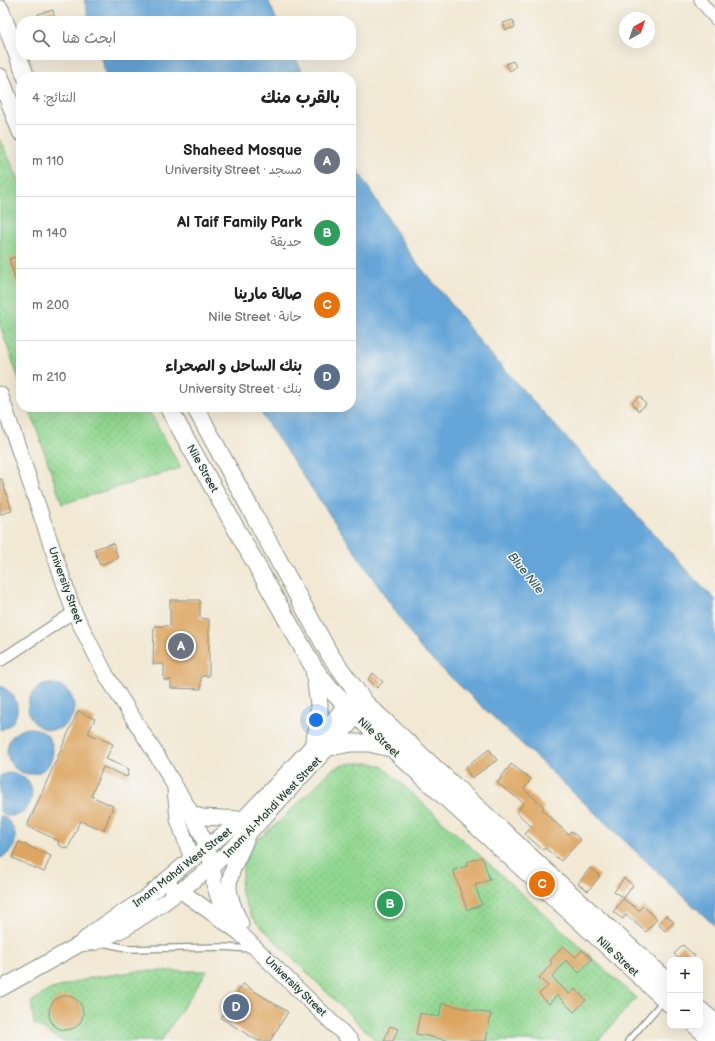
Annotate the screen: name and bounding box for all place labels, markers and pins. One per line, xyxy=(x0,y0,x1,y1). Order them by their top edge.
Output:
pin: A xyxy=(168,631,194,661)
pin: C xyxy=(529,869,555,899)
pin: B xyxy=(377,889,403,919)
pin: D xyxy=(223,992,249,1022)

